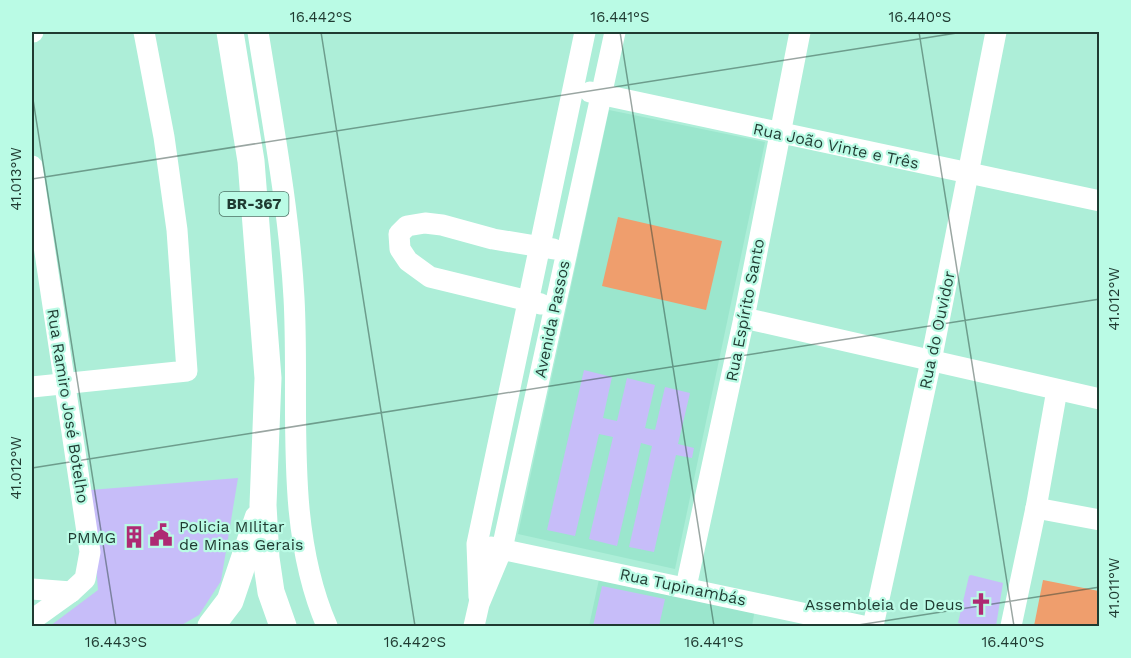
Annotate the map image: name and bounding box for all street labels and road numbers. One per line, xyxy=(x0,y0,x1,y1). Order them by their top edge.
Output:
street label: Rua João Vinte e Três xyxy=(751,119,921,173)
road number: BR-367 xyxy=(220,192,288,216)
street label: Rua Espírito Santo xyxy=(722,237,768,383)
street label: Avenida Passos xyxy=(530,259,574,379)
street label: Rua do Ouvidor xyxy=(915,269,959,391)
street label: Rua Ramiro José Botelho xyxy=(43,307,93,505)
street label: Rua Tupinambás xyxy=(618,564,748,610)

